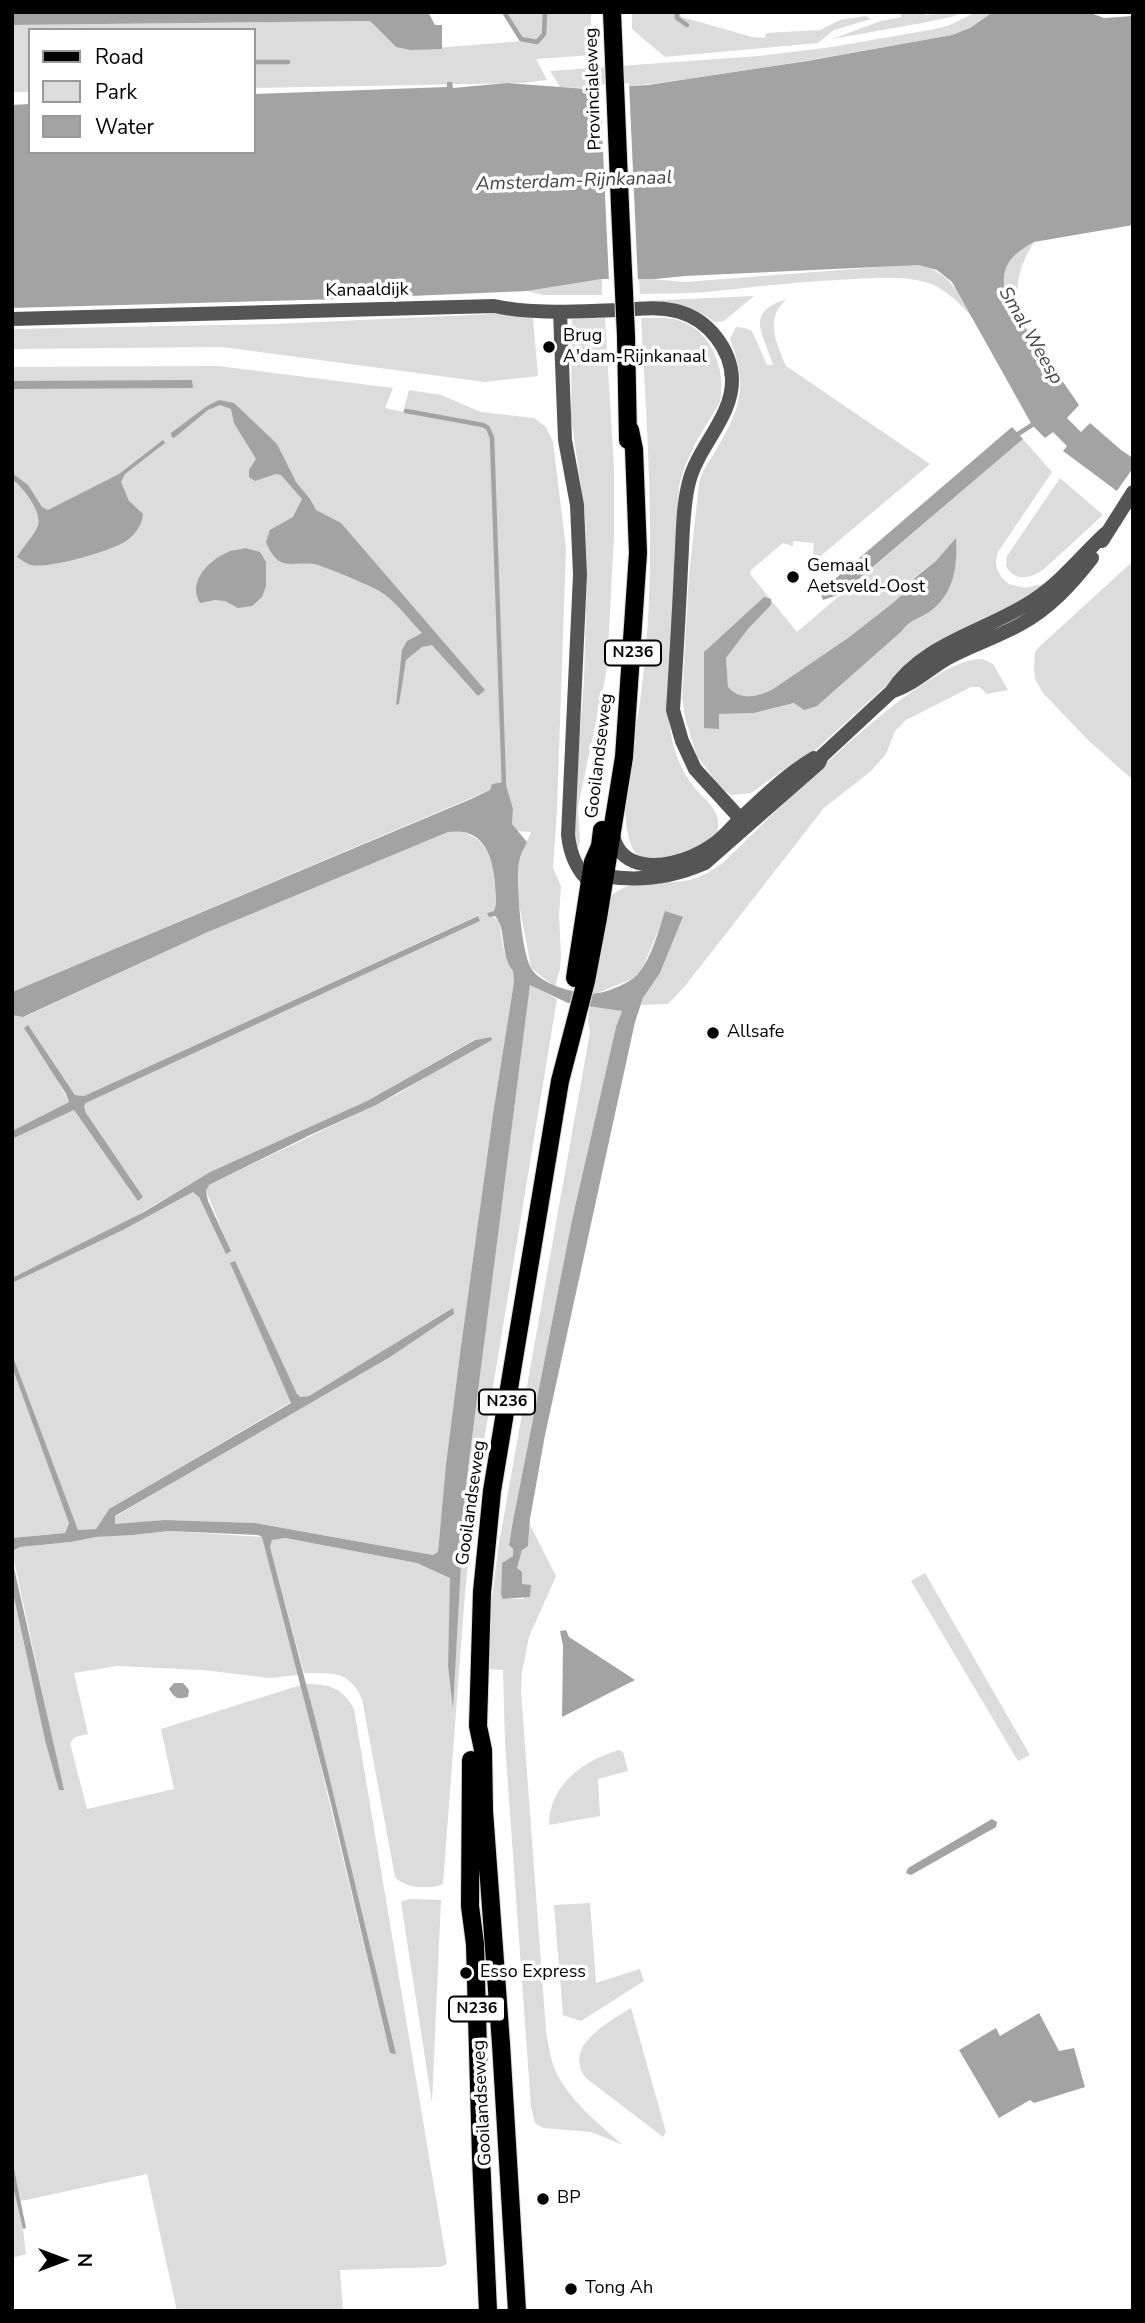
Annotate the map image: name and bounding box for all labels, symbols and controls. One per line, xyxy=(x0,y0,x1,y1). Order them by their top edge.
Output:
street label: Provincialeweg xyxy=(581,27,607,151)
legend xyxy=(28,28,256,154)
text: Road xyxy=(95,43,144,71)
text: Park xyxy=(95,78,137,106)
text: Water xyxy=(95,113,154,141)
water label: Amsterdam-Rijnkanaal xyxy=(475,167,673,197)
street label: Kanaaldijk xyxy=(325,279,409,303)
water label: Smal Weesp xyxy=(993,283,1067,389)
place label: Brug A'dam-Rijnkanaal xyxy=(563,326,707,368)
marker: Brug A'dam-Rijnkanaal xyxy=(541,339,557,355)
place label: Gemaal Aetsveld-Oost xyxy=(807,556,925,598)
marker: Gemaal Aetsveld-Oost xyxy=(785,569,801,585)
road number: N236 xyxy=(605,640,661,666)
street label: Gooilandseweg xyxy=(582,692,618,820)
place label: Allsafe xyxy=(727,1022,784,1044)
marker: Allsafe xyxy=(705,1025,721,1041)
road number: N236 xyxy=(479,1390,535,1414)
street label: Gooilandseweg xyxy=(453,1439,491,1567)
place label: Esso Express xyxy=(480,1962,586,1984)
marker: Esso Express xyxy=(458,1965,474,1981)
road number: N236 xyxy=(449,1996,505,2022)
street label: Gooilandseweg xyxy=(469,2039,497,2167)
place label: BP xyxy=(557,2188,581,2210)
marker: BP xyxy=(535,2191,551,2207)
north arrow xyxy=(28,2225,98,2295)
text: N xyxy=(71,2253,97,2267)
place label: Tong Ah xyxy=(585,2278,653,2300)
marker: Tong Ah xyxy=(563,2281,579,2297)

